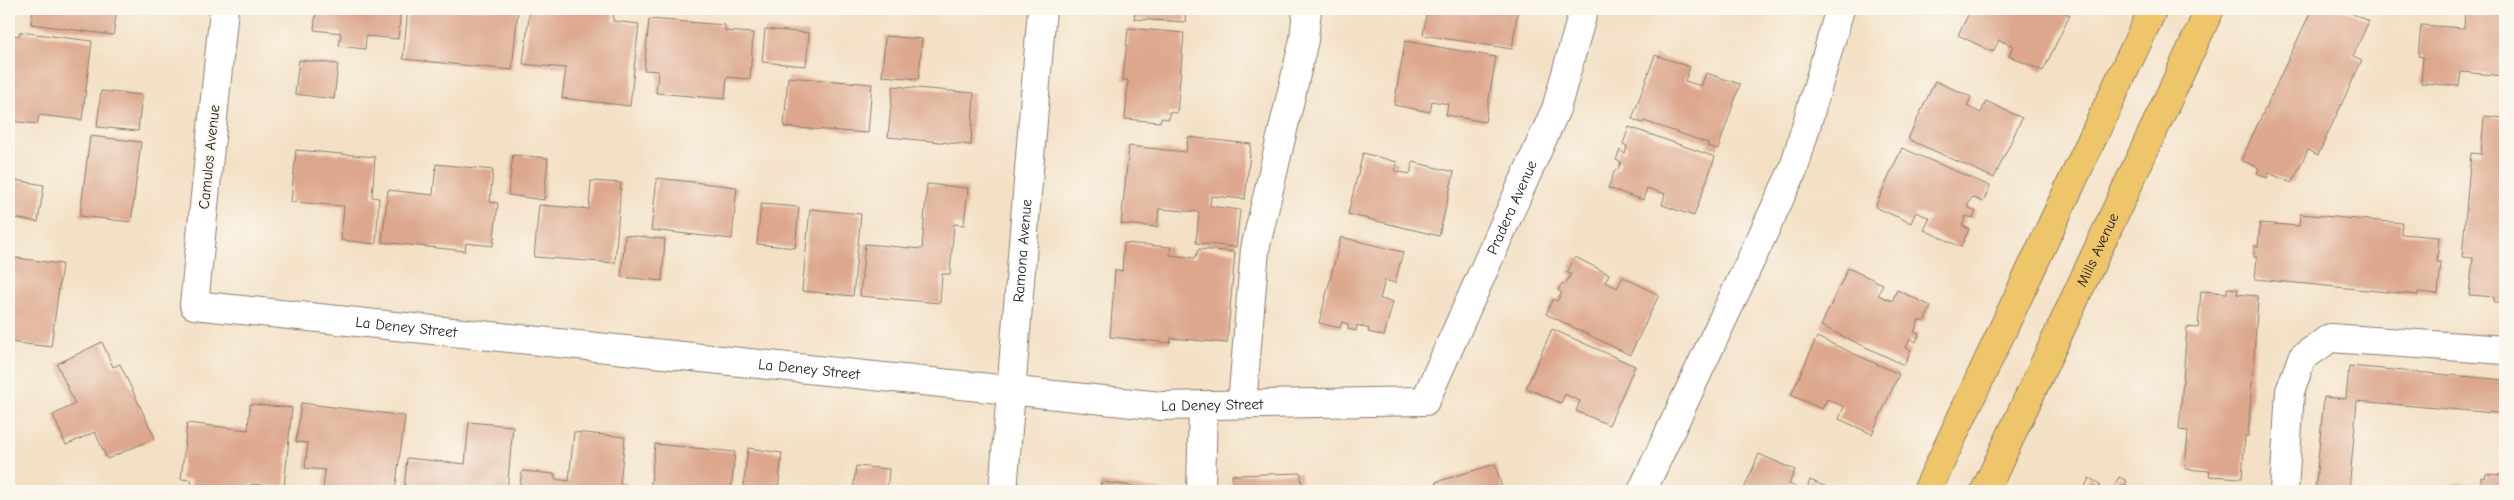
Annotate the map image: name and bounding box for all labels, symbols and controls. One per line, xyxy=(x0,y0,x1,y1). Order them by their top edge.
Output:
street label: Camulos Avenue xyxy=(195,103,223,210)
street label: Pradera Avenue xyxy=(1483,157,1541,257)
street label: Ramona Avenue xyxy=(1009,198,1036,303)
street label: Mills Avenue xyxy=(2073,210,2123,290)
street label: La Deney Street xyxy=(355,313,459,342)
street label: La Deney Street xyxy=(757,355,862,384)
street label: La Deney Street xyxy=(1161,395,1264,415)

